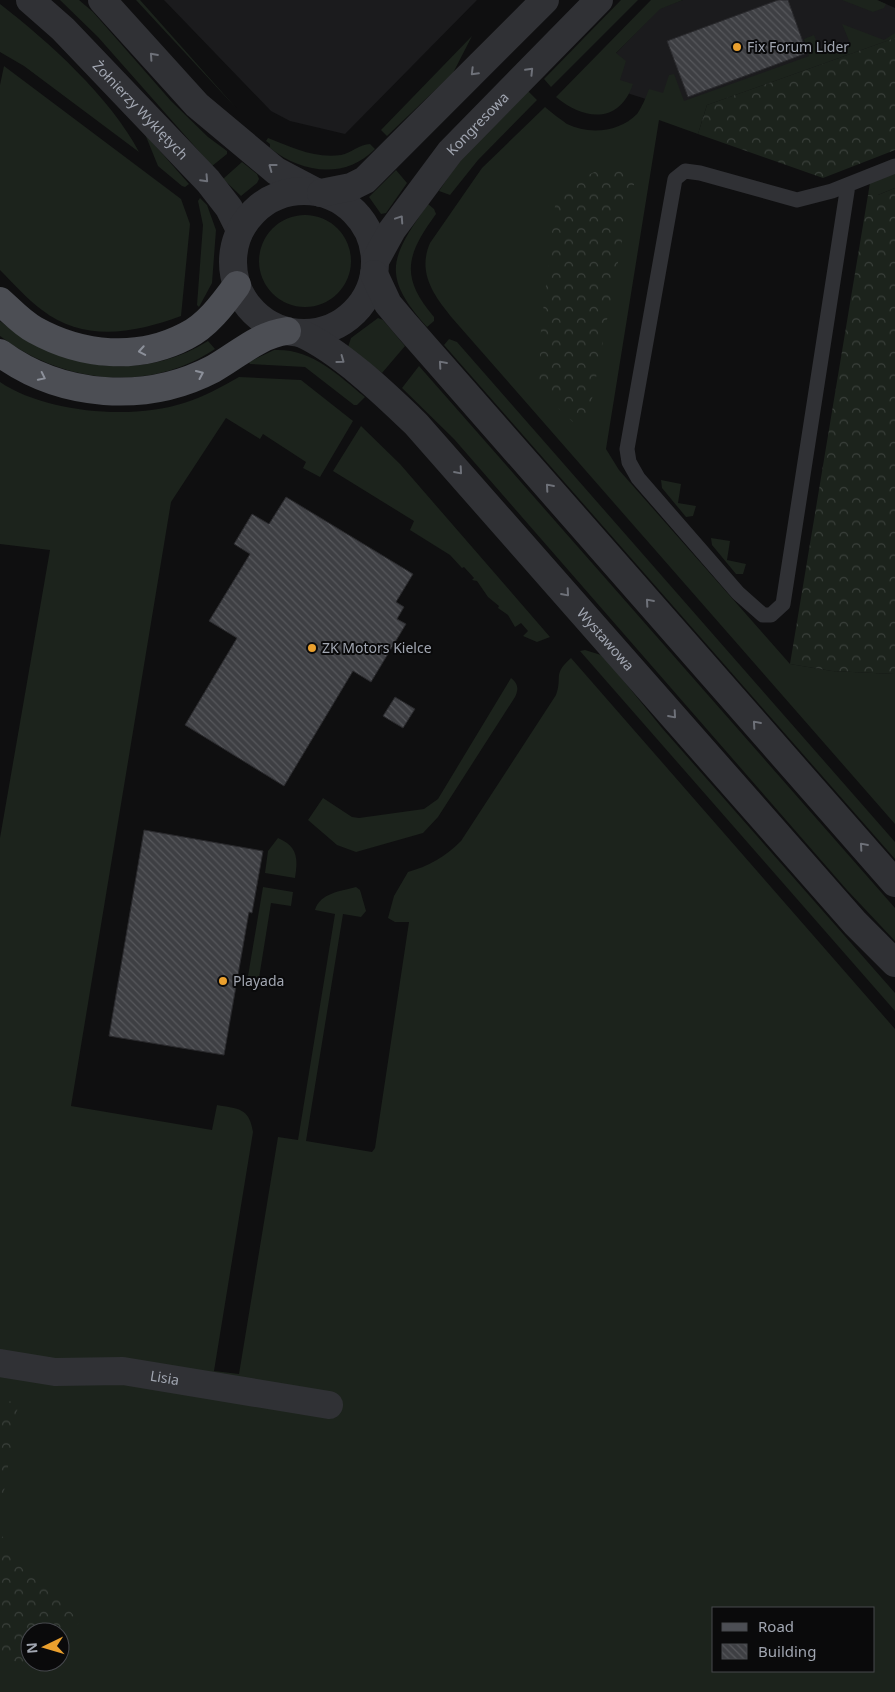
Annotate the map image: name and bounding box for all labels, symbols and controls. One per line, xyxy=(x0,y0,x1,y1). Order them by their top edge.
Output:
place label: Fix Forum Lider xyxy=(747,37,849,56)
marker: Fix Forum Lider xyxy=(731,41,743,53)
one-way arrow xyxy=(150,53,159,62)
street label: Żołnierzy Wyklętych xyxy=(89,56,193,163)
one-way arrow xyxy=(471,66,480,75)
one-way arrow xyxy=(524,67,533,76)
street label: Kongresowa xyxy=(442,88,513,159)
one-way arrow xyxy=(268,164,278,173)
one-way arrow xyxy=(199,173,208,182)
one-way arrow xyxy=(394,215,403,224)
one-way arrow xyxy=(138,345,147,355)
one-way arrow xyxy=(335,354,345,363)
one-way arrow xyxy=(438,361,447,370)
one-way arrow xyxy=(195,370,204,381)
one-way arrow xyxy=(37,371,46,381)
one-way arrow xyxy=(453,465,462,474)
one-way arrow xyxy=(545,483,554,492)
one-way arrow xyxy=(560,587,569,596)
one-way arrow xyxy=(646,598,655,607)
street label: Wystawowa xyxy=(573,604,639,675)
place label: ZK Motors Kielce xyxy=(322,638,432,657)
marker: ZK Motors Kielce xyxy=(306,642,318,654)
one-way arrow xyxy=(667,710,676,719)
one-way arrow xyxy=(753,720,762,729)
one-way arrow xyxy=(860,843,869,852)
place label: Playada xyxy=(233,971,284,990)
marker: Playada xyxy=(217,975,229,987)
street label: Lisia xyxy=(149,1366,181,1389)
legend xyxy=(712,1607,875,1672)
text: Road xyxy=(758,1616,794,1636)
north arrow xyxy=(20,1622,70,1672)
text: Building xyxy=(758,1641,816,1661)
text: N xyxy=(22,1642,42,1655)

